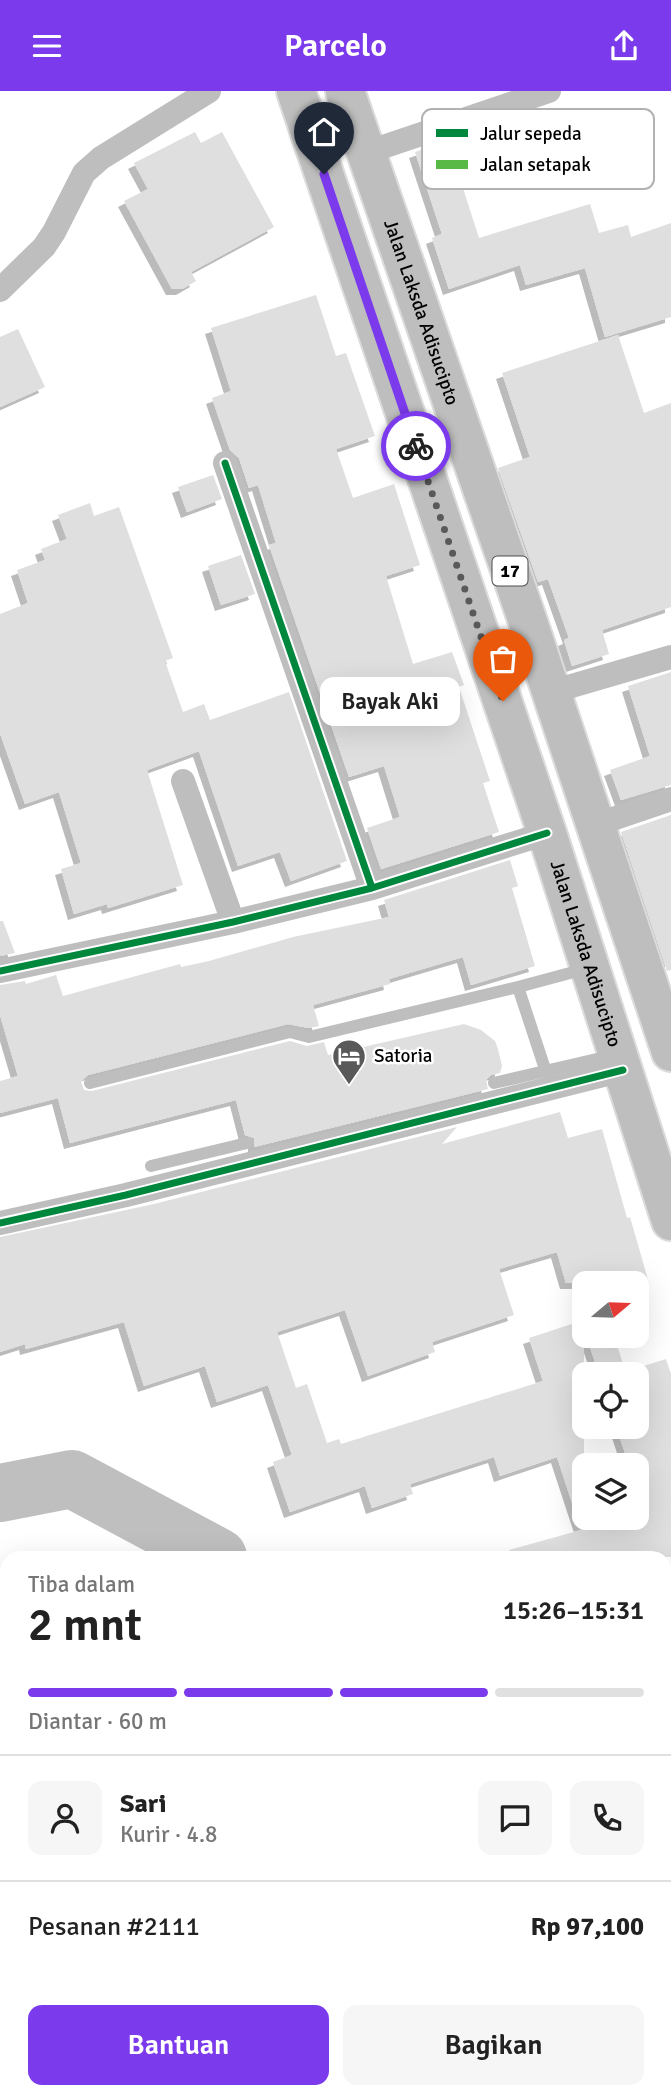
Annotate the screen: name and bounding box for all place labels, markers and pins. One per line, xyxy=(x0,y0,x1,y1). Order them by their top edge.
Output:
pin xyxy=(294,102,354,174)
pin xyxy=(473,629,533,701)
callout: Bayak Aki xyxy=(321,677,461,725)
hotel icon: Satoria xyxy=(330,1037,368,1086)
place label: Satoria xyxy=(374,1044,432,1068)

